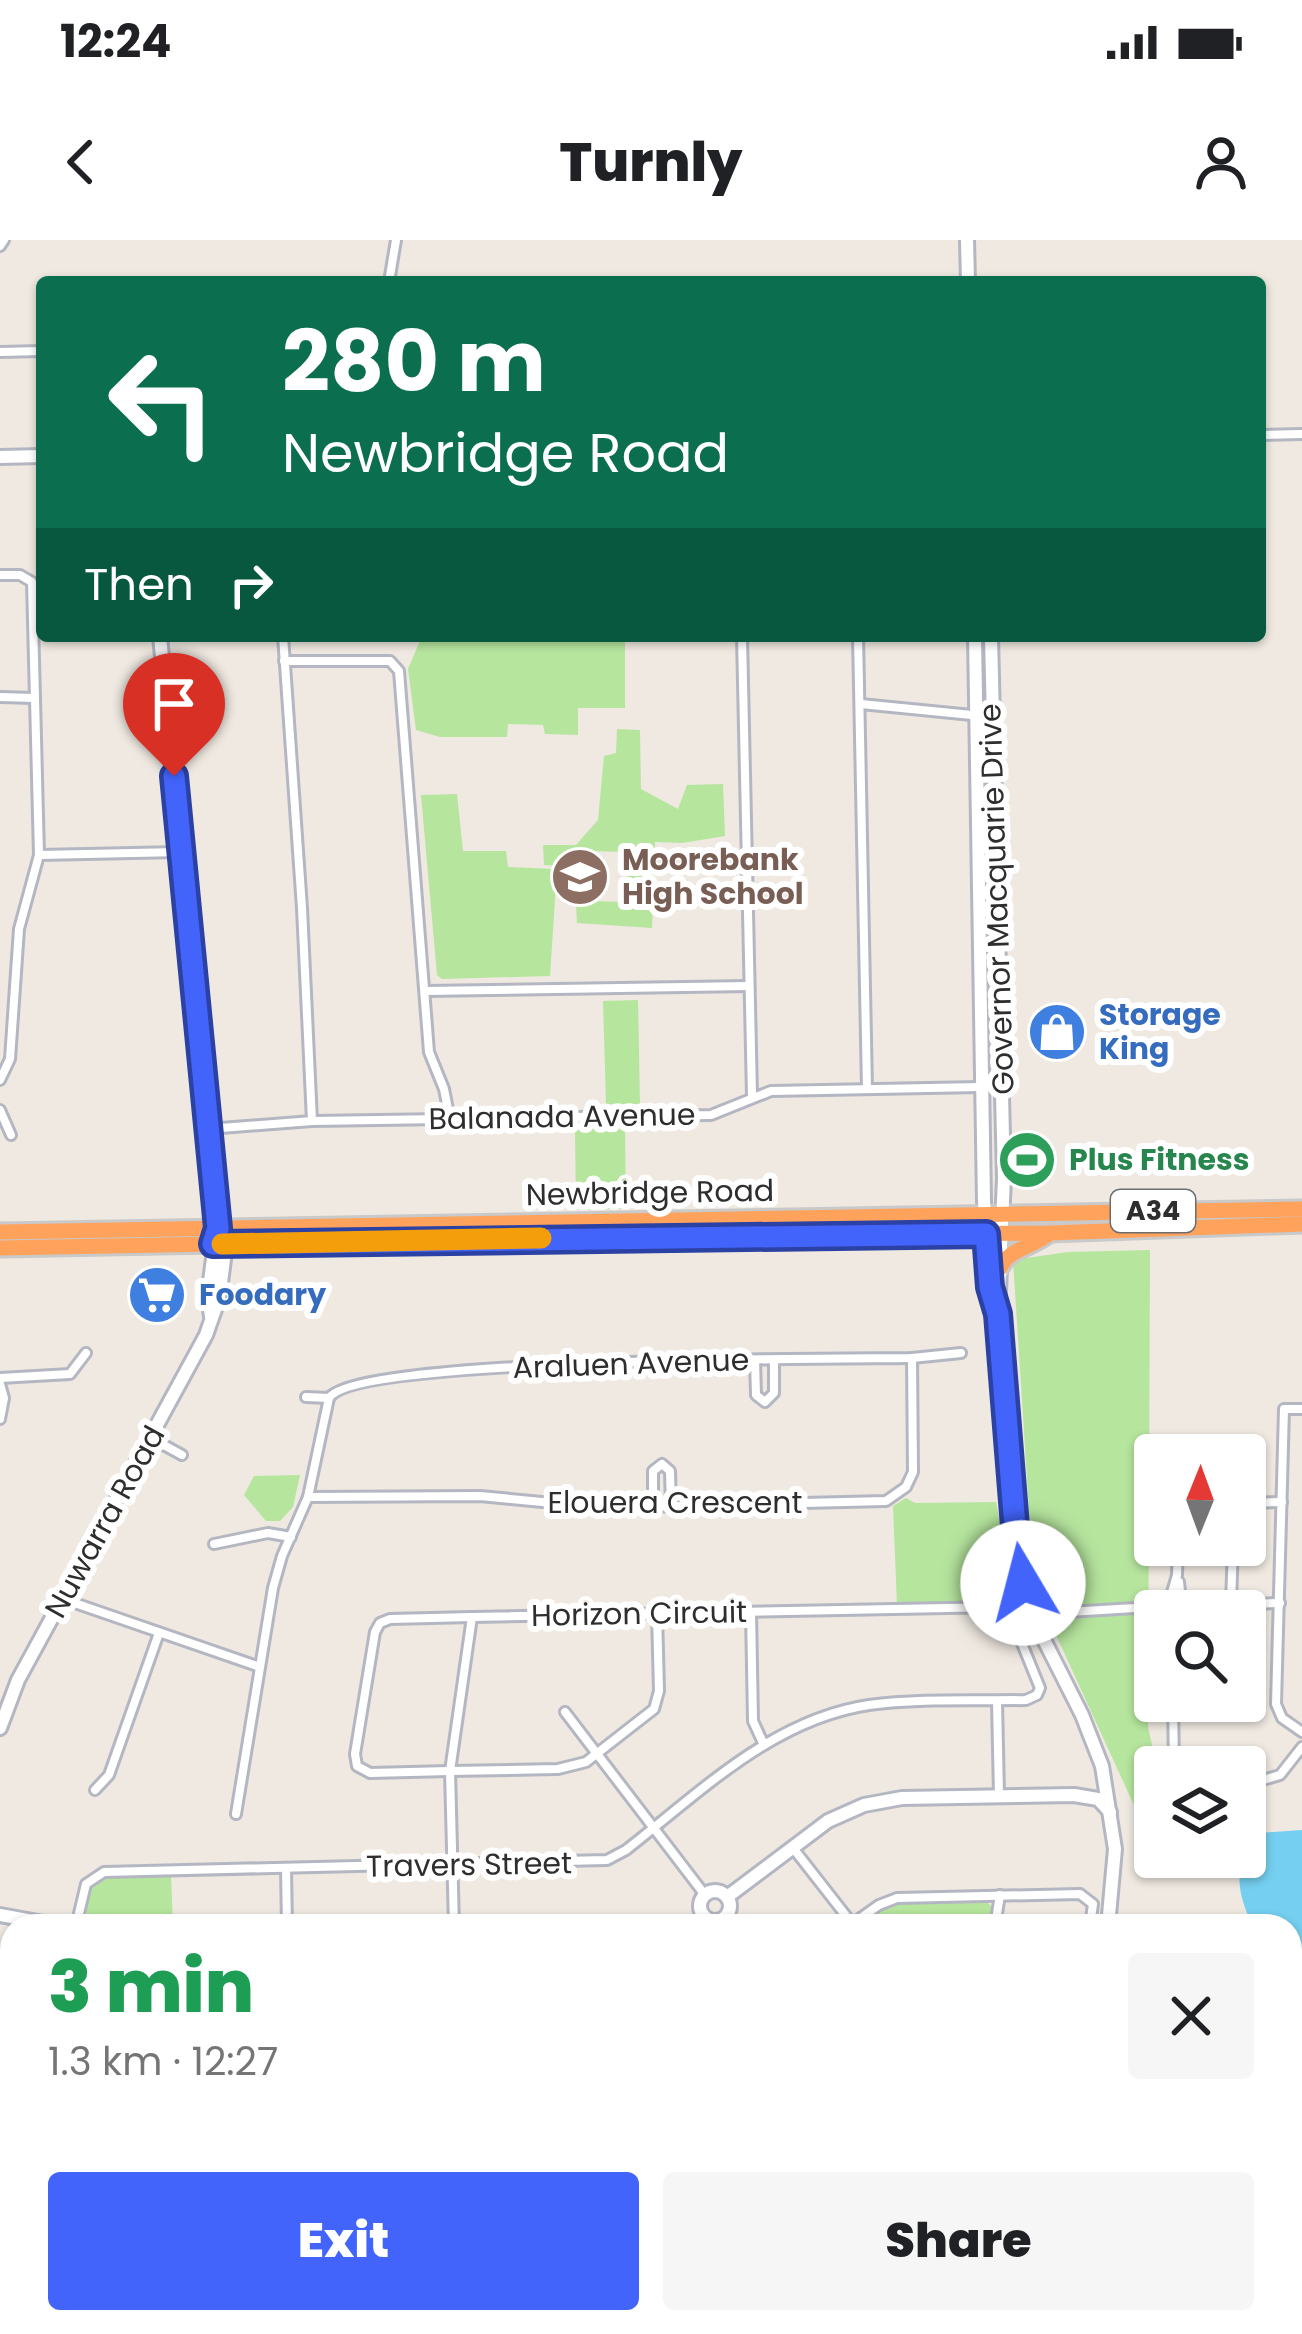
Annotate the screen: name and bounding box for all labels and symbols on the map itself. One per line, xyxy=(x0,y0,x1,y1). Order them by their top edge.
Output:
pin xyxy=(123,653,225,776)
street label: Governor Macquarie Drive xyxy=(968,703,1025,1095)
place label: Moorebank High School xyxy=(622,838,804,915)
school or university icon: Moorebank High School xyxy=(549,846,611,908)
place label: Storage King xyxy=(1099,993,1221,1070)
shop icon: Storage King xyxy=(1026,1001,1088,1063)
street label: Balanada Avenue xyxy=(428,1093,696,1140)
sports icon: Plus Fitness xyxy=(996,1129,1058,1191)
place label: Plus Fitness xyxy=(1069,1138,1250,1181)
street label: Newbridge Road xyxy=(525,1169,775,1216)
road number: A34 xyxy=(1111,1190,1195,1232)
supermarket icon: Foodary xyxy=(126,1264,188,1326)
place label: Foodary xyxy=(199,1273,326,1316)
street label: Araluen Avenue xyxy=(512,1338,750,1389)
street label: Nuwarra Road xyxy=(34,1418,175,1626)
north arrow xyxy=(1134,1434,1266,1566)
street label: Elouera Crescent xyxy=(548,1481,802,1524)
position arrow xyxy=(960,1520,1086,1646)
street label: Horizon Circuit xyxy=(531,1590,747,1637)
street label: Travers Street xyxy=(366,1841,572,1888)

